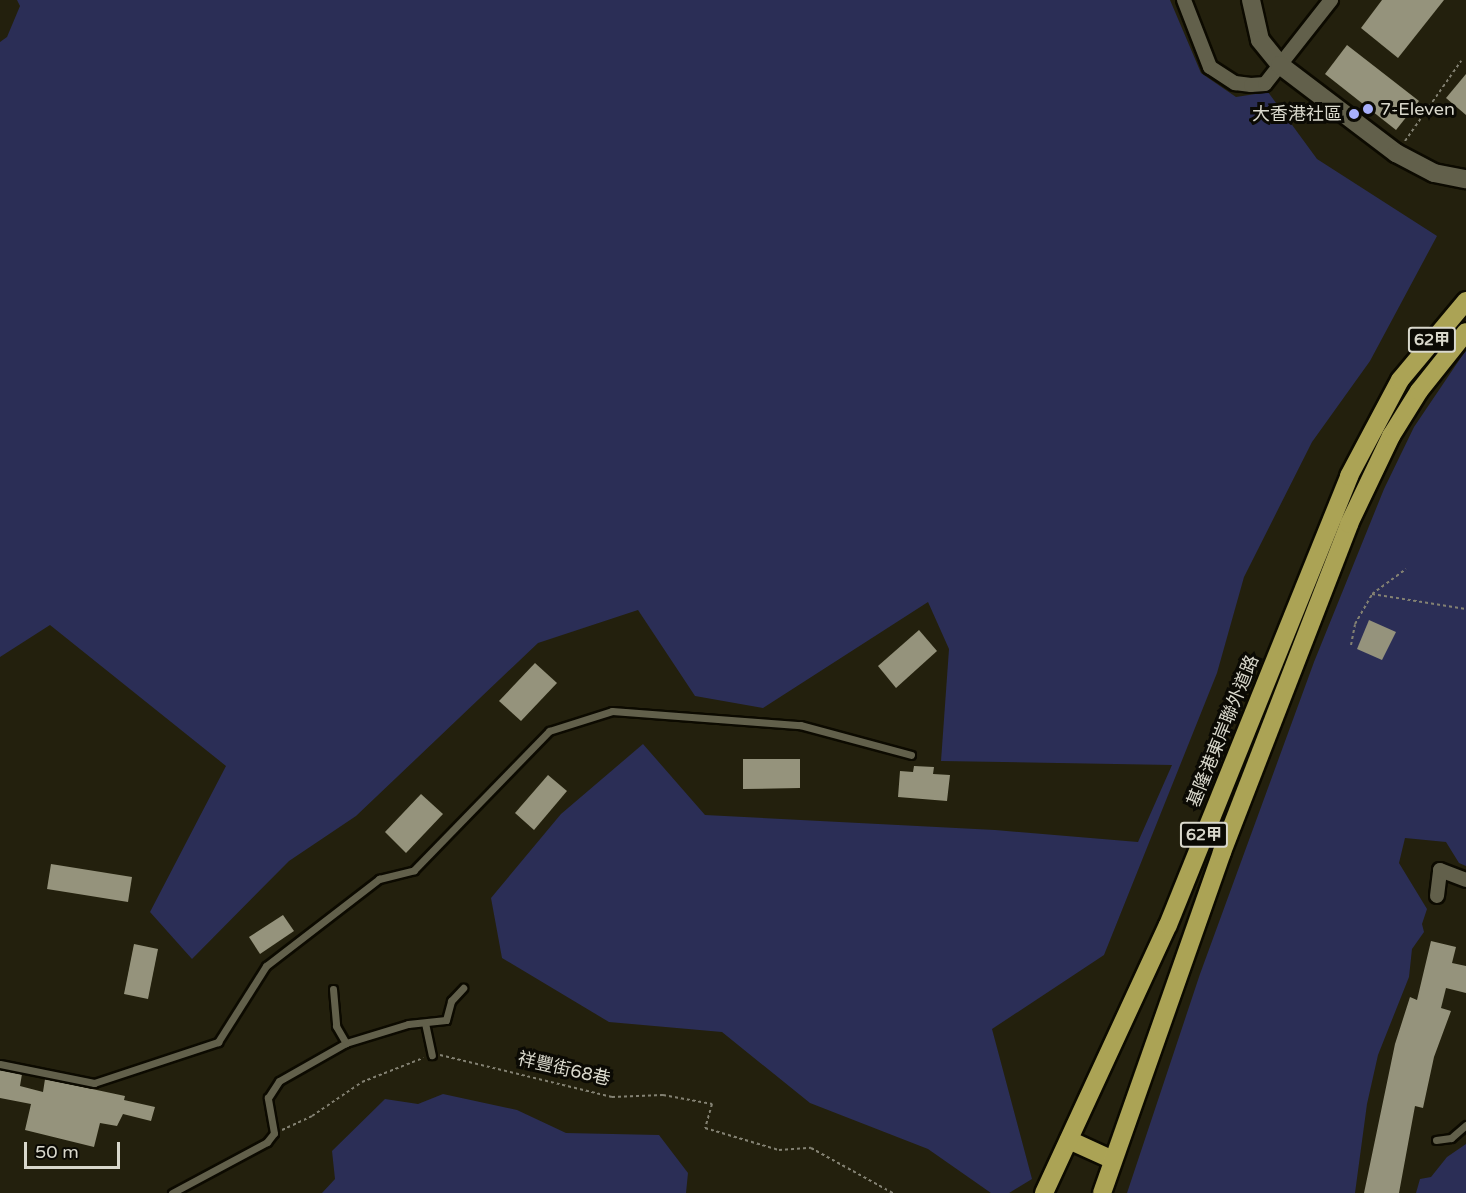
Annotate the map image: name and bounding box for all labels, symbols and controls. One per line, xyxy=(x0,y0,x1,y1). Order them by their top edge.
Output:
place label: 7-Eleven xyxy=(1380,98,1455,120)
marker: 7-Eleven xyxy=(1361,102,1375,116)
place label: 大香港社區 xyxy=(1252,103,1342,125)
marker: 大香港社區 xyxy=(1347,107,1361,121)
road number: 62甲 xyxy=(1406,327,1458,353)
street label: 基隆港東岸聯外道路 xyxy=(1183,652,1263,810)
road number: 62甲 xyxy=(1178,822,1230,848)
street label: 祥豐街68巷 xyxy=(515,1048,613,1090)
scale bar xyxy=(27,1130,123,1168)
text: 50 m xyxy=(35,1141,79,1163)

